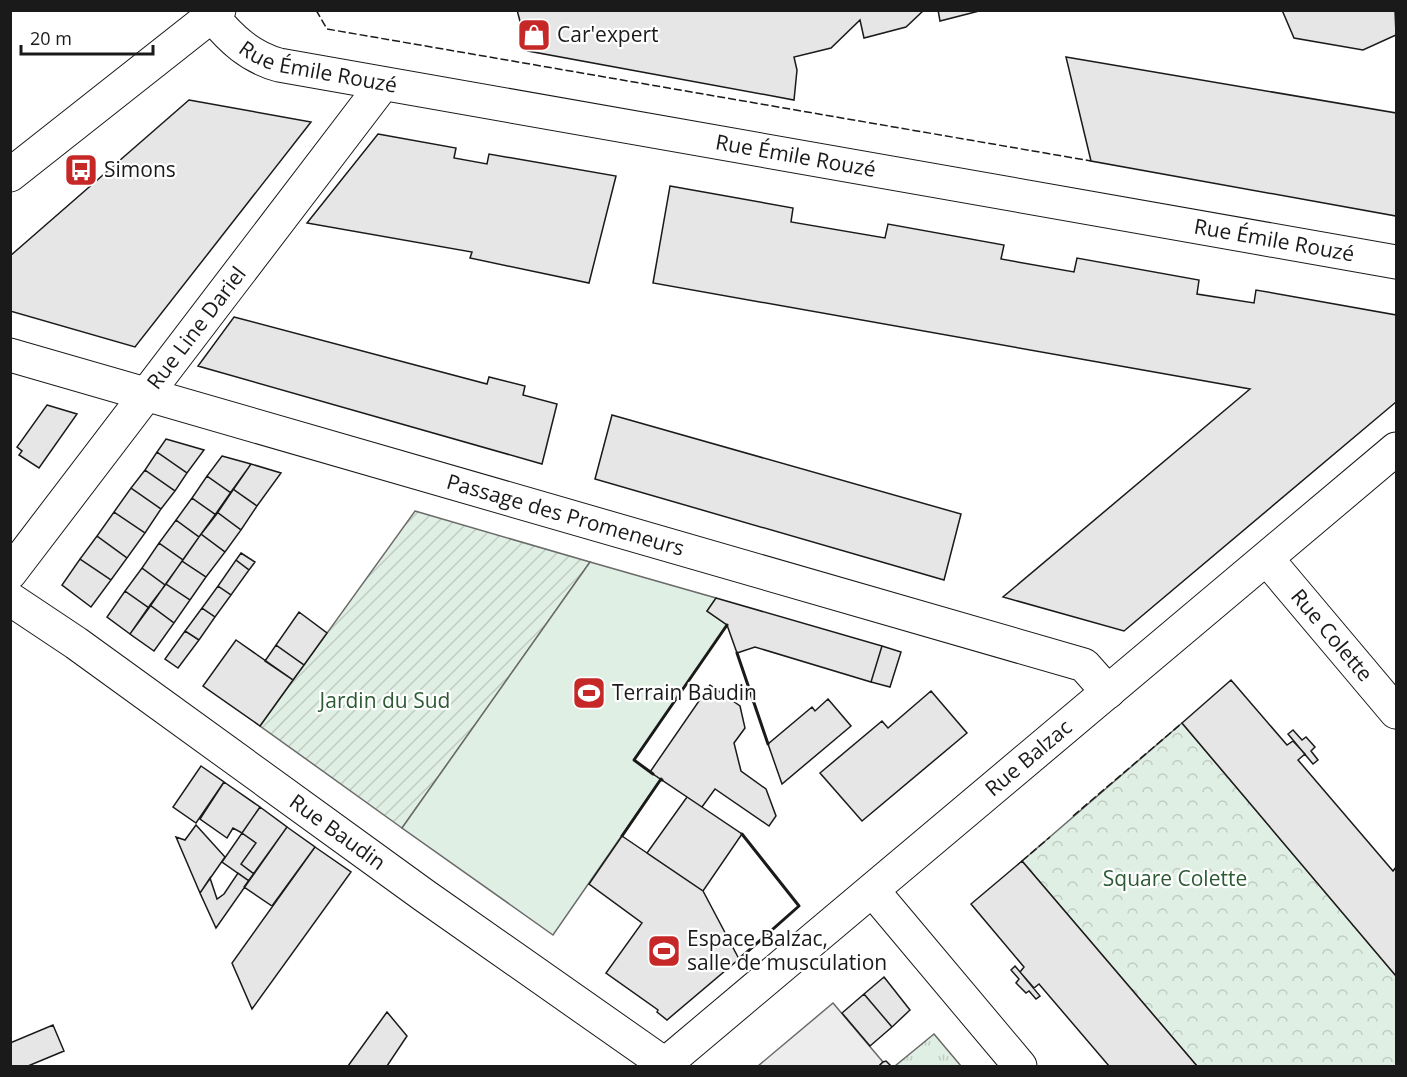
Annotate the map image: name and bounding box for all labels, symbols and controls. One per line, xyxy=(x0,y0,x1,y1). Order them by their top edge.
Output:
shop icon: Car'expert xyxy=(516,17,552,53)
scale bar xyxy=(21,18,153,56)
place label: Car'expert xyxy=(557,20,659,48)
text: 20 m xyxy=(30,26,72,50)
street label: Rue Émile Rouzé xyxy=(234,34,400,99)
street label: Rue Émile Rouzé xyxy=(713,127,878,183)
bus stop icon: Simons xyxy=(63,152,99,188)
place label: Simons xyxy=(104,155,176,183)
street label: Rue Émile Rouzé xyxy=(1192,212,1357,267)
street label: Rue Line Dariel xyxy=(140,260,252,395)
street label: Passage des Promeneurs xyxy=(443,467,688,562)
street label: Rue Colette xyxy=(1285,583,1379,687)
sports icon: Terrain Baudin xyxy=(571,675,607,711)
place label: Terrain Baudin xyxy=(612,678,757,706)
park label: Jardin du Sud xyxy=(318,686,450,714)
street label: Rue Balzac xyxy=(979,713,1077,802)
street label: Rue Baudin xyxy=(284,787,392,876)
park label: Square Colette xyxy=(1103,864,1247,892)
place label: Espace Balzac, salle de musculation xyxy=(687,924,887,976)
sports icon: Espace Balzac, salle de musculation xyxy=(646,933,682,969)

